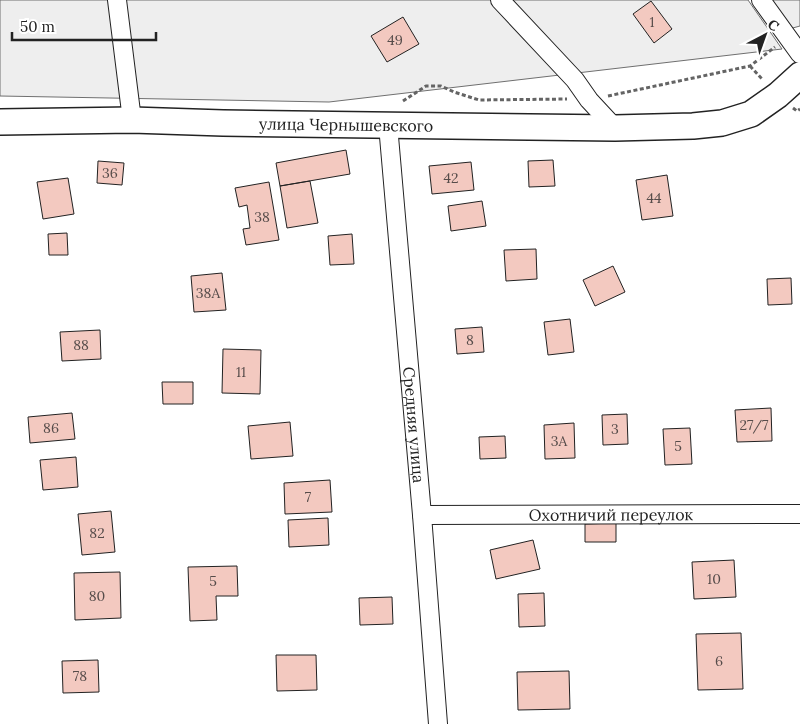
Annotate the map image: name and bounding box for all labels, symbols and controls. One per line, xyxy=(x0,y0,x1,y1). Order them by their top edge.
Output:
scale bar xyxy=(12,10,156,42)
north arrow xyxy=(740,10,790,60)
house number: 1 xyxy=(649,13,655,31)
text: С xyxy=(764,15,783,35)
text: 50 m xyxy=(20,17,55,36)
house number: 49 xyxy=(387,31,403,49)
street label: улица Чернышевского xyxy=(259,113,433,136)
house number: 36 xyxy=(102,164,118,182)
house number: 42 xyxy=(443,169,459,187)
house number: 44 xyxy=(646,189,662,207)
house number: 38 xyxy=(254,208,270,226)
house number: 38А xyxy=(196,284,220,302)
house number: 8 xyxy=(466,331,474,349)
house number: 88 xyxy=(73,336,89,354)
house number: 11 xyxy=(236,363,246,381)
street label: Средняя улица xyxy=(399,366,429,484)
house number: 27/7 xyxy=(739,416,769,434)
house number: 86 xyxy=(43,419,59,437)
house number: 3 xyxy=(611,420,619,438)
house number: 3А xyxy=(551,432,568,450)
house number: 5 xyxy=(674,437,682,455)
house number: 7 xyxy=(305,488,312,506)
street label: Охотничий переулок xyxy=(529,504,694,525)
house number: 82 xyxy=(89,524,105,542)
house number: 10 xyxy=(707,570,721,588)
house number: 5 xyxy=(209,572,217,590)
house number: 80 xyxy=(89,587,105,605)
house number: 6 xyxy=(715,652,723,670)
house number: 78 xyxy=(73,667,87,685)

